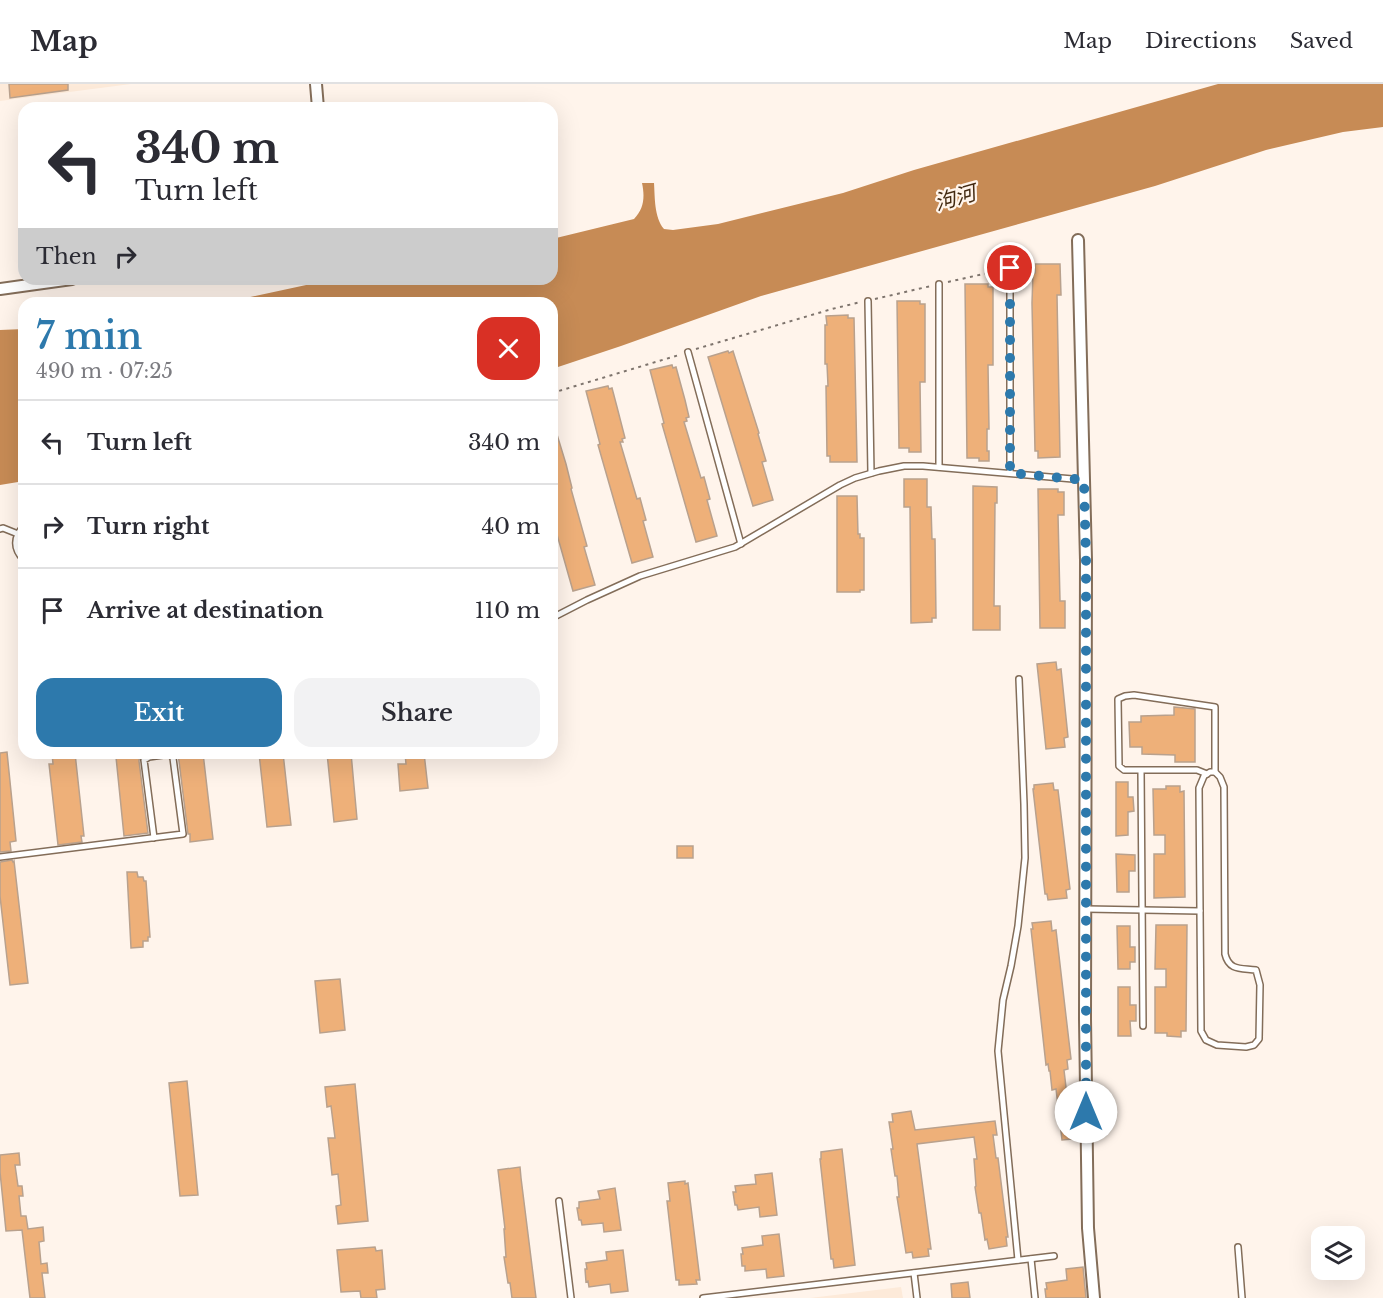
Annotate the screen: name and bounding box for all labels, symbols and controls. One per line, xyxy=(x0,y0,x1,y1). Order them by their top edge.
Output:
text: Map xyxy=(30,24,98,59)
text: Map xyxy=(1063,28,1112,54)
text: Directions xyxy=(1145,28,1257,54)
text: Saved xyxy=(1290,28,1353,54)
text: 340 m xyxy=(135,122,279,174)
icon: left xyxy=(36,126,114,204)
text: Turn left xyxy=(135,174,258,207)
water label: 泃河 xyxy=(931,179,983,216)
icon: right xyxy=(109,240,142,273)
pin xyxy=(984,242,1035,293)
text: Then xyxy=(36,243,97,270)
icon: arrive xyxy=(993,251,1026,284)
text: 7 min xyxy=(36,314,142,359)
button: close xyxy=(477,317,540,380)
text: 490 m · 07:25 xyxy=(36,359,173,383)
icon: left xyxy=(36,426,69,459)
text: Turn left xyxy=(87,429,192,456)
text: 340 m xyxy=(468,429,540,456)
icon: right xyxy=(36,510,69,543)
text: Turn right xyxy=(87,513,209,540)
text: 40 m xyxy=(482,513,540,540)
icon: arrive xyxy=(36,594,69,627)
text: Arrive at destination xyxy=(87,597,324,624)
text: 110 m xyxy=(475,597,540,624)
button: Exit xyxy=(36,678,282,747)
button: Share xyxy=(294,678,540,747)
position arrow xyxy=(1054,1080,1118,1144)
map controls xyxy=(1311,1226,1365,1280)
button: layers xyxy=(1311,1226,1365,1280)

